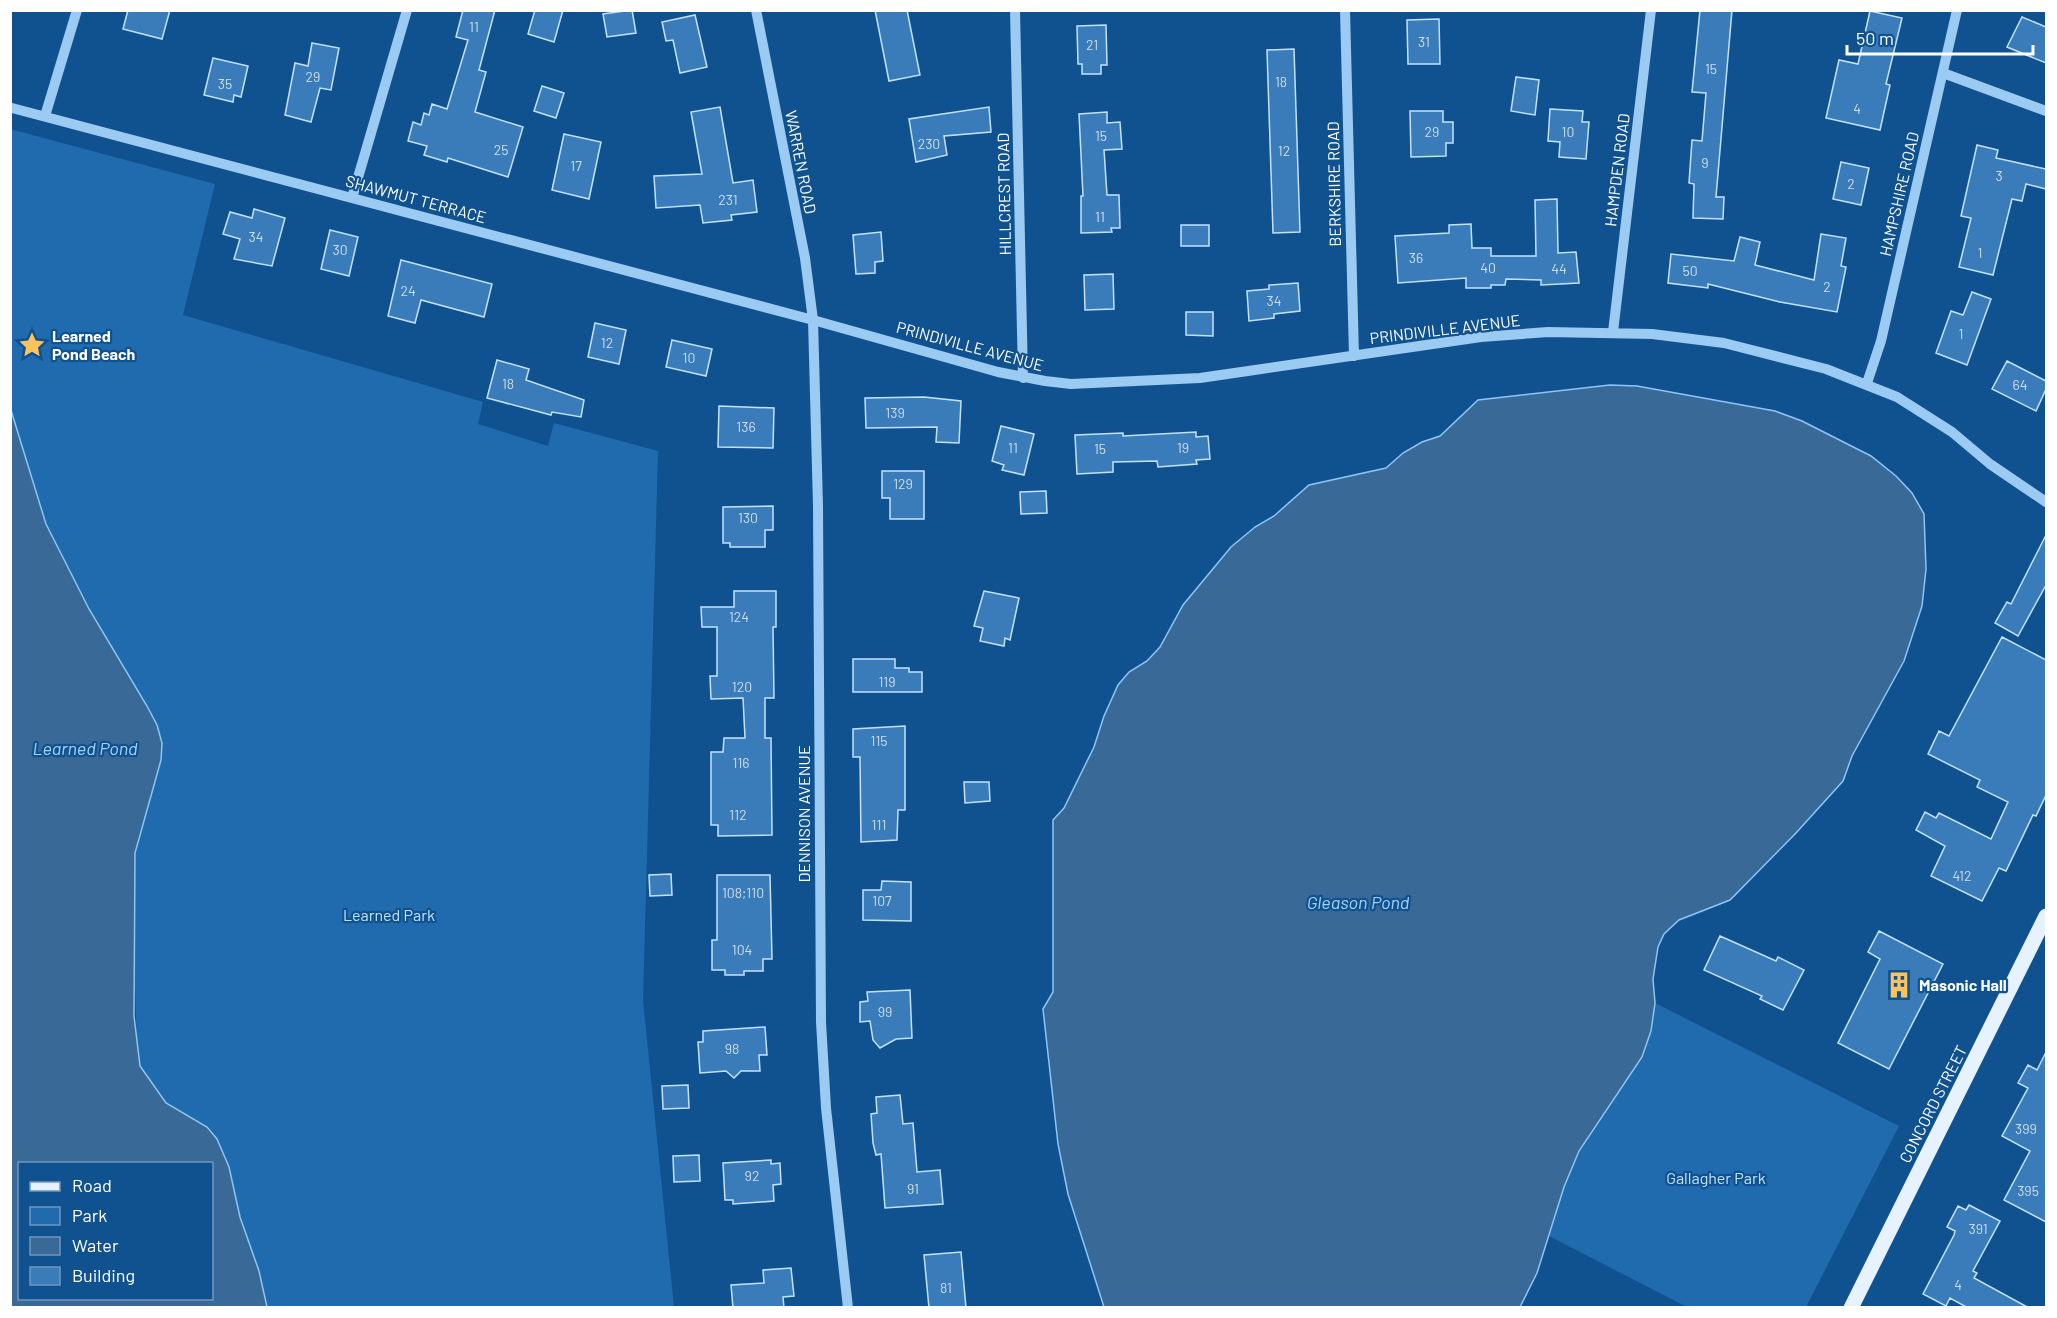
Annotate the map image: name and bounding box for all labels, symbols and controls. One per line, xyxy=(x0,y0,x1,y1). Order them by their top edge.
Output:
house number: 11 xyxy=(469,18,479,35)
scale bar xyxy=(1847,18,2033,56)
text: 50 m xyxy=(1856,27,1894,49)
house number: 31 xyxy=(1418,33,1430,50)
house number: 21 xyxy=(1086,36,1098,53)
house number: 15 xyxy=(1705,60,1717,77)
house number: 29 xyxy=(306,68,320,85)
house number: 18 xyxy=(1275,73,1287,90)
house number: 35 xyxy=(218,75,232,92)
house number: 4 xyxy=(1853,100,1861,117)
street label: WARREN ROAD xyxy=(782,109,821,215)
street label: HAMPDEN ROAD xyxy=(1600,112,1633,228)
street label: BERKSHIRE ROAD xyxy=(1323,121,1344,247)
house number: 29 xyxy=(1425,123,1439,140)
house number: 10 xyxy=(1562,123,1574,140)
house number: 15 xyxy=(1095,127,1107,144)
street label: HAMPSHIRE ROAD xyxy=(1875,130,1922,258)
street label: HILLCREST ROAD xyxy=(993,133,1014,255)
house number: 230 xyxy=(918,135,940,152)
house number: 25 xyxy=(494,141,508,158)
house number: 12 xyxy=(1278,142,1290,159)
house number: 9 xyxy=(1701,154,1709,171)
house number: 17 xyxy=(570,157,582,174)
house number: 3 xyxy=(1995,167,2003,184)
street label: SHAWMUT TERRACE xyxy=(344,171,489,226)
house number: 2 xyxy=(1847,175,1855,192)
house number: 231 xyxy=(718,191,738,208)
house number: 11 xyxy=(1095,208,1105,225)
house number: 34 xyxy=(249,228,263,245)
house number: 30 xyxy=(332,241,348,258)
house number: 1 xyxy=(1978,244,1982,261)
house number: 36 xyxy=(1409,249,1423,266)
house number: 40 xyxy=(1480,259,1496,276)
house number: 44 xyxy=(1551,260,1567,277)
house number: 50 xyxy=(1682,262,1698,279)
house number: 2 xyxy=(1823,278,1831,295)
house number: 24 xyxy=(400,282,416,299)
house number: 34 xyxy=(1267,292,1281,309)
street label: PRINDIVILLE AVENUE xyxy=(1369,310,1521,347)
street label: PRINDIVILLE AVENUE xyxy=(895,317,1046,374)
house number: 1 xyxy=(1959,325,1963,342)
place label: Learned Pond Beach xyxy=(52,326,135,363)
place icon: Learned Pond Beach xyxy=(17,330,47,360)
house number: 12 xyxy=(601,334,613,351)
house number: 10 xyxy=(683,349,695,366)
house number: 18 xyxy=(502,375,514,392)
house number: 64 xyxy=(2013,376,2027,393)
house number: 139 xyxy=(885,404,905,421)
house number: 136 xyxy=(736,418,756,435)
house number: 11 xyxy=(1008,439,1018,456)
house number: 19 xyxy=(1177,439,1189,456)
house number: 15 xyxy=(1094,440,1106,457)
house number: 129 xyxy=(893,475,913,492)
house number: 130 xyxy=(738,509,758,526)
house number: 124 xyxy=(729,608,749,625)
house number: 119 xyxy=(878,673,896,690)
house number: 120 xyxy=(732,678,752,695)
house number: 115 xyxy=(870,732,888,749)
water label: Learned Pond xyxy=(32,737,138,759)
street label: DENNISON AVENUE xyxy=(794,745,813,883)
house number: 116 xyxy=(732,754,750,771)
house number: 112 xyxy=(729,806,747,823)
house number: 111 xyxy=(872,816,886,833)
house number: 412 xyxy=(1953,867,1971,884)
house number: 108;110 xyxy=(722,884,764,901)
water label: Gleason Pond xyxy=(1307,891,1410,913)
house number: 107 xyxy=(872,892,892,909)
park label: Learned Park xyxy=(343,905,435,924)
house number: 104 xyxy=(732,941,752,958)
building icon: Masonic Hall xyxy=(1884,970,1914,1000)
place label: Masonic Hall xyxy=(1919,975,2007,994)
house number: 99 xyxy=(878,1003,892,1020)
house number: 98 xyxy=(725,1040,739,1057)
street label: CONCORD STREET xyxy=(1895,1042,1970,1166)
house number: 399 xyxy=(2015,1120,2037,1137)
legend xyxy=(18,1162,213,1300)
house number: 92 xyxy=(745,1167,759,1184)
park label: Gallagher Park xyxy=(1666,1168,1766,1187)
text: Road xyxy=(72,1174,112,1196)
house number: 91 xyxy=(907,1180,919,1197)
house number: 395 xyxy=(2017,1182,2039,1199)
text: Park xyxy=(72,1204,107,1226)
house number: 391 xyxy=(1968,1220,1988,1237)
text: Water xyxy=(72,1234,119,1256)
text: Building xyxy=(72,1264,135,1286)
house number: 4 xyxy=(1954,1276,1962,1293)
house number: 81 xyxy=(940,1279,952,1296)

